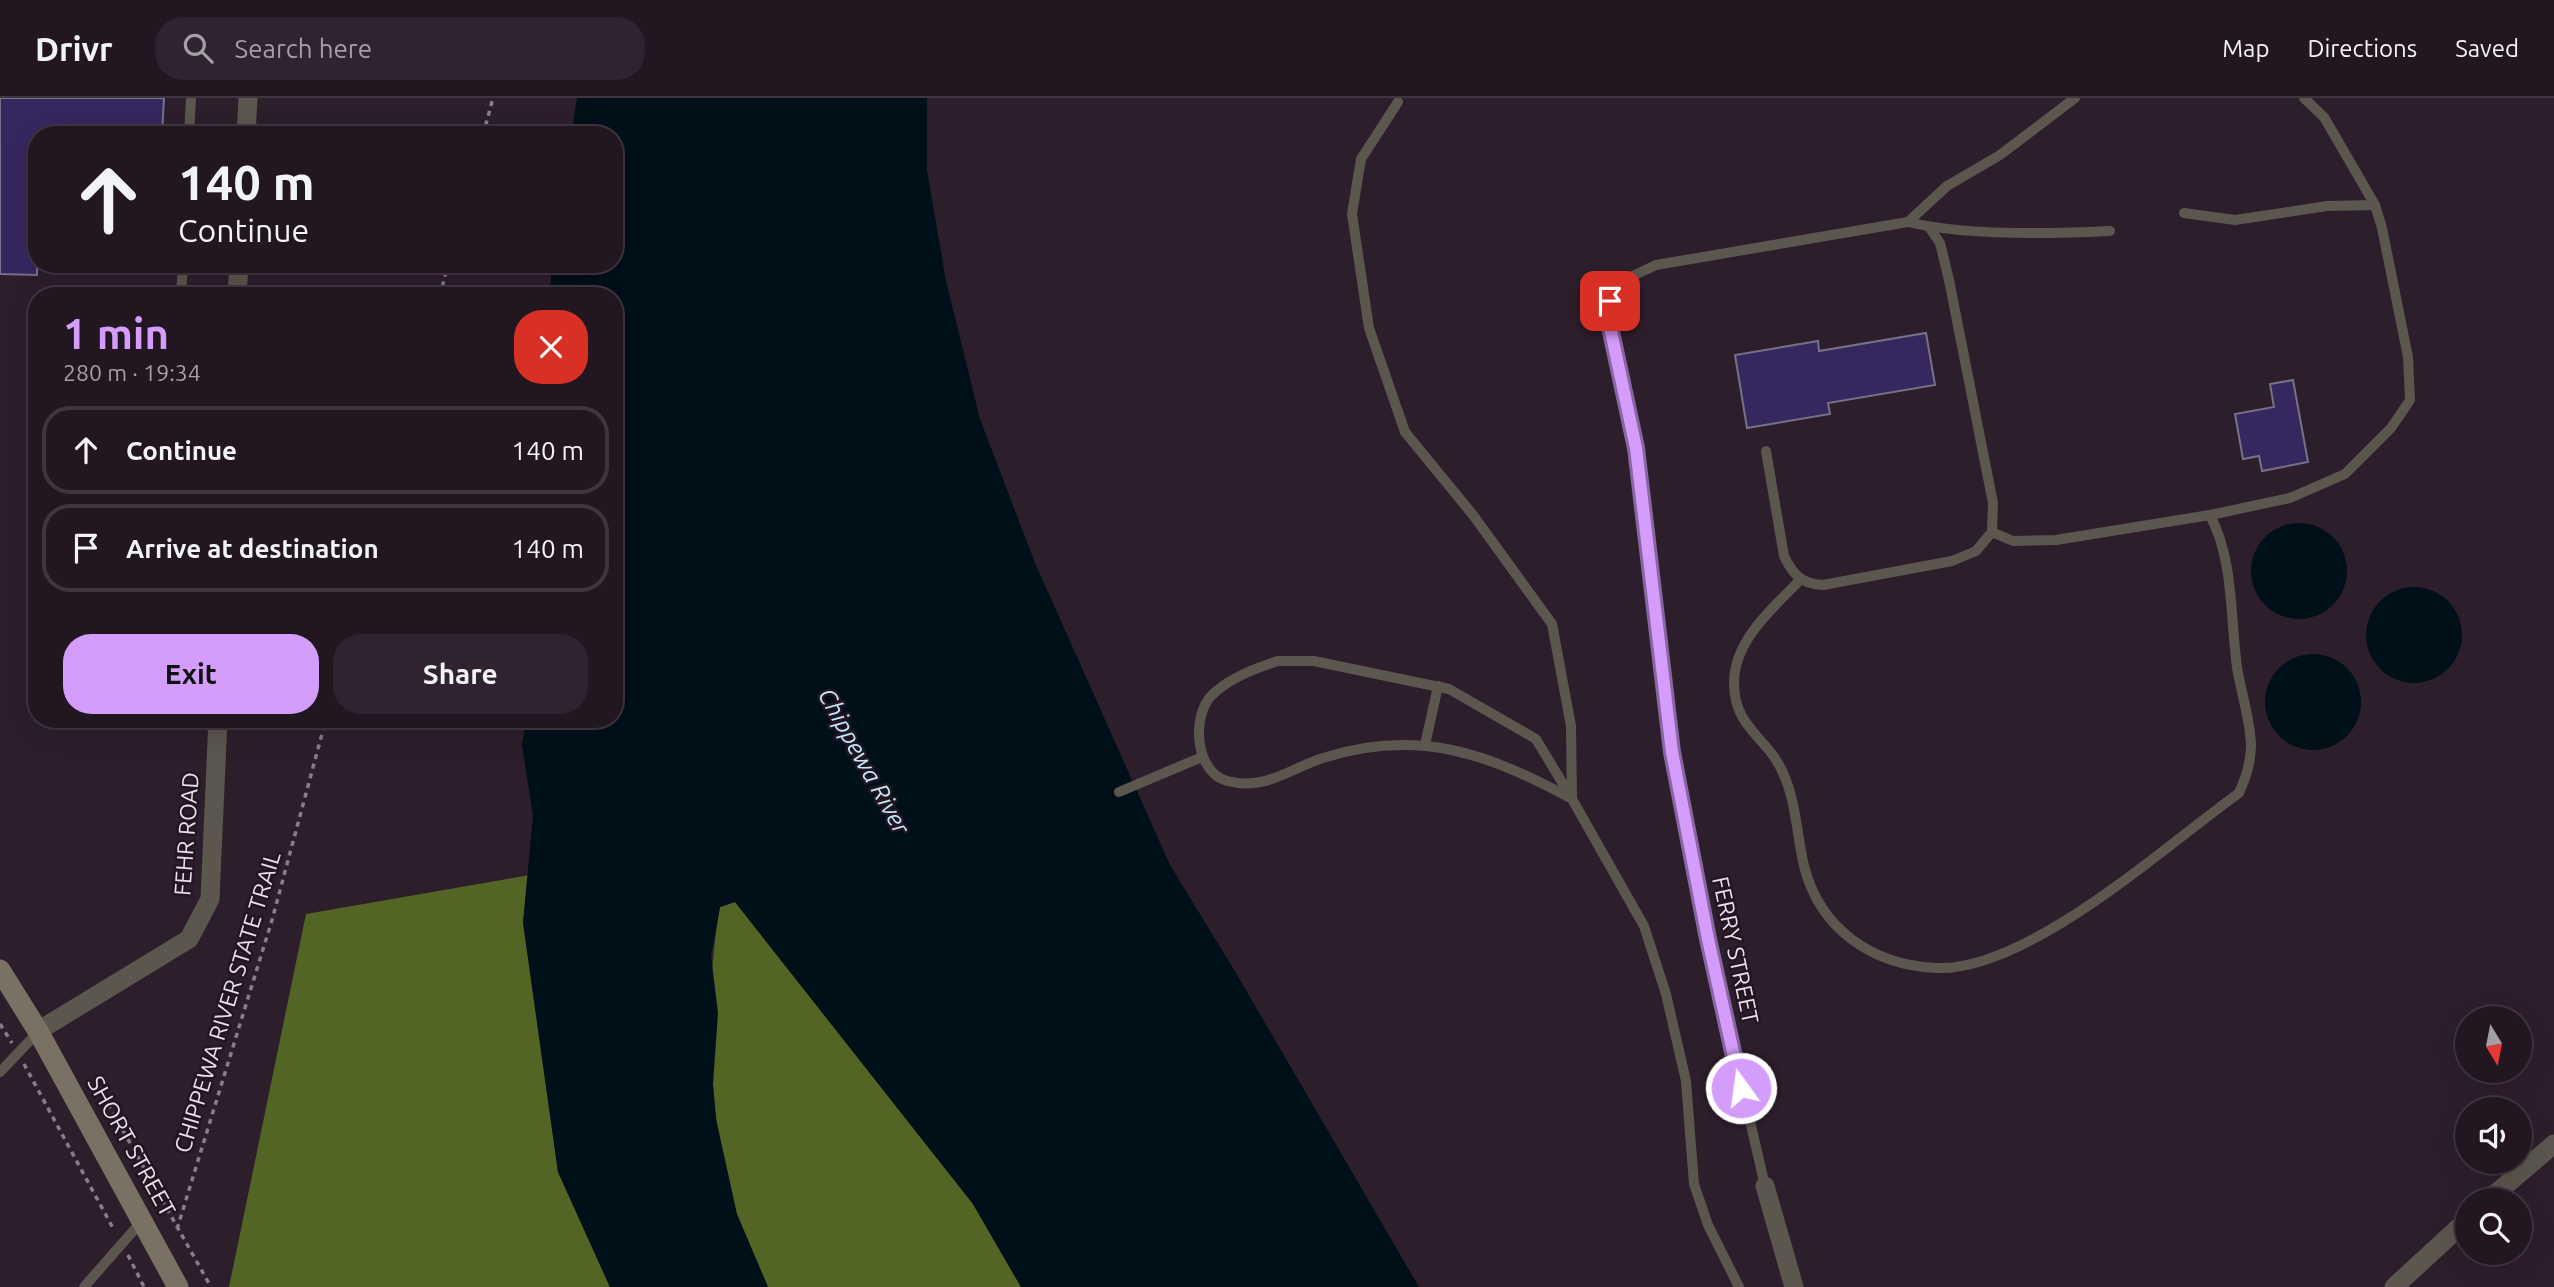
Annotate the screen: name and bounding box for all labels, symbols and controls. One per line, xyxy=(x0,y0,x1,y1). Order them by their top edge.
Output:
search box xyxy=(155,17,645,80)
icon: search xyxy=(179,29,217,67)
text: Drivr xyxy=(35,30,113,67)
text: Search here xyxy=(235,34,372,63)
text: Map xyxy=(2222,35,2269,62)
text: Directions xyxy=(2307,35,2417,62)
text: Saved xyxy=(2455,35,2519,62)
icon: ahead xyxy=(63,154,154,245)
text: 140 m xyxy=(178,154,315,209)
text: Continue xyxy=(178,212,309,248)
pin xyxy=(1580,271,1640,331)
icon: arrive xyxy=(1591,282,1629,320)
text: 1 min xyxy=(63,310,169,357)
button: close xyxy=(514,310,588,384)
text: 280 m · 19:34 xyxy=(63,360,201,385)
icon: ahead xyxy=(67,431,105,469)
text: Continue xyxy=(126,436,237,465)
text: 140 m xyxy=(512,436,584,465)
icon: arrive xyxy=(67,529,105,567)
text: Arrive at destination xyxy=(126,534,379,563)
text: 140 m xyxy=(512,534,584,563)
button: Exit xyxy=(63,634,319,714)
button: Share xyxy=(333,634,588,714)
water label: Chippewa River xyxy=(813,683,916,839)
street label: FEHR ROAD xyxy=(169,771,203,897)
street label: CHIPPEWA RIVER STATE TRAIL xyxy=(169,848,285,1156)
street label: FERRY STREET xyxy=(1708,874,1764,1026)
north arrow xyxy=(2455,1006,2532,1083)
map controls xyxy=(2455,1006,2532,1265)
position arrow xyxy=(1704,1051,1778,1125)
street label: SHORT STREET xyxy=(83,1072,181,1220)
button: sound xyxy=(2455,1097,2532,1174)
button: search xyxy=(2455,1188,2532,1265)

